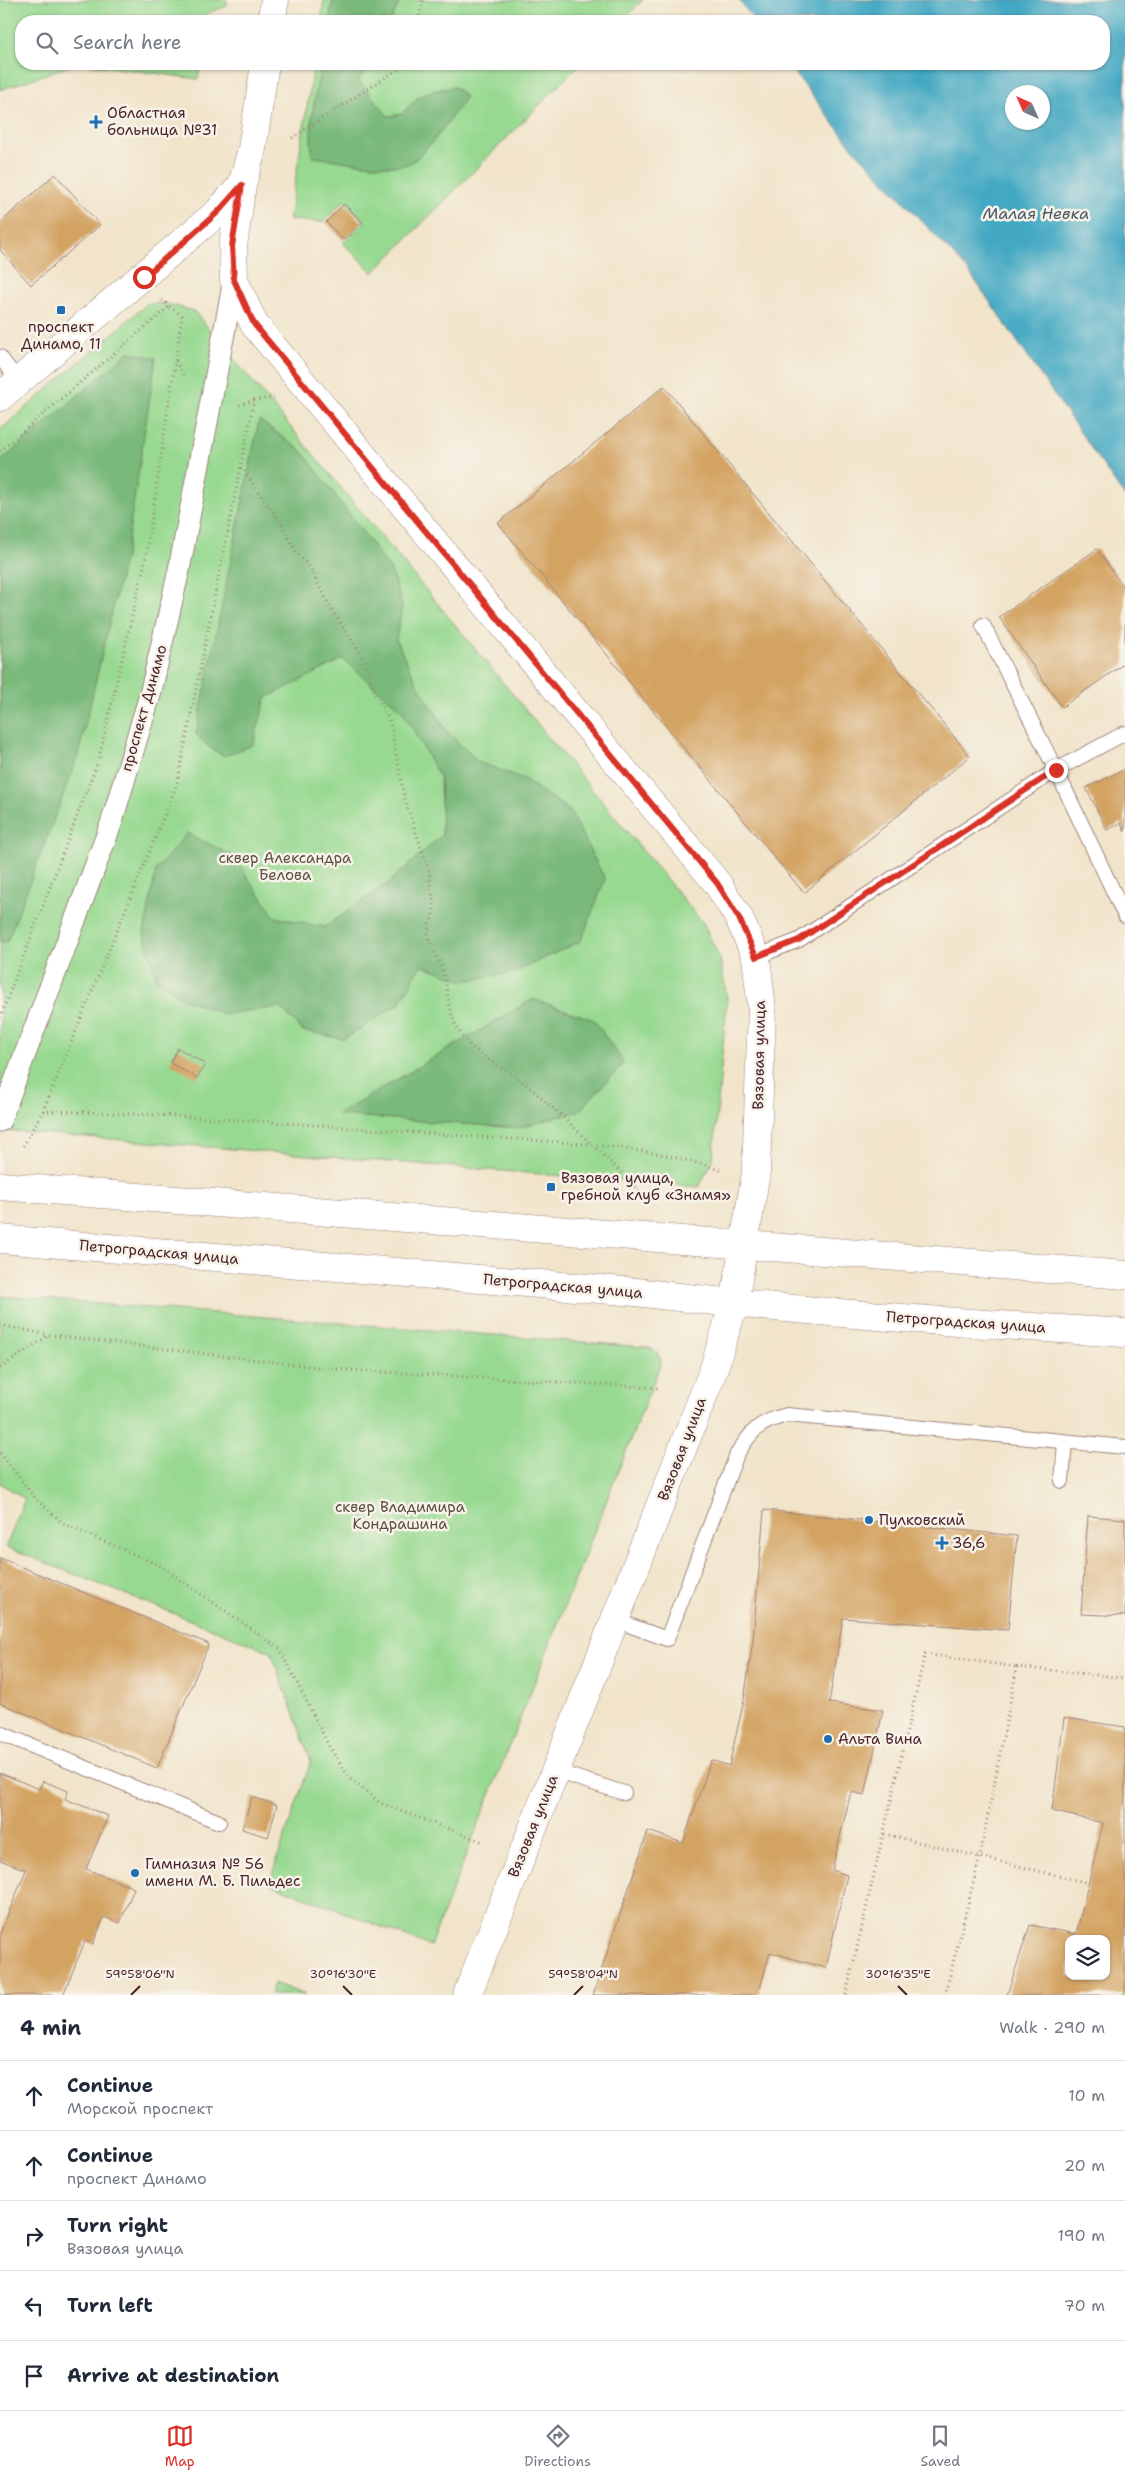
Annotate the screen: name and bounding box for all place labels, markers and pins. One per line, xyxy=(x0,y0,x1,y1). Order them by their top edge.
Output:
place label: Областная больница №31 xyxy=(107,103,217,140)
marker: Областная больница №31 xyxy=(89,115,103,129)
marker: проспект Динамо, 11 xyxy=(55,304,67,316)
place label: проспект Динамо, 11 xyxy=(21,317,101,354)
place label: Вязовая улица, гребной клуб «Знамя» xyxy=(561,1168,731,1205)
marker: Вязовая улица, гребной клуб «Знамя» xyxy=(545,1181,557,1193)
place label: Пулковский xyxy=(879,1510,965,1530)
marker: Пулковский xyxy=(863,1514,875,1526)
place label: 36,6 xyxy=(952,1533,985,1553)
marker: 36,6 xyxy=(936,1537,948,1549)
place label: Альта Вина xyxy=(838,1729,923,1749)
marker: Альта Вина xyxy=(822,1733,834,1745)
place label: Гимназия № 56 имени М. Б. Пильдес xyxy=(145,1854,301,1891)
marker: Гимназия № 56 имени М. Б. Пильдес xyxy=(129,1867,141,1879)

